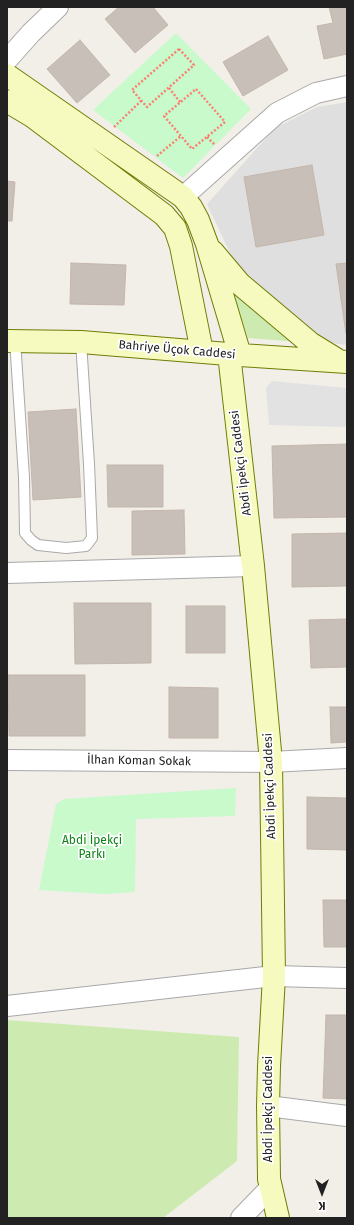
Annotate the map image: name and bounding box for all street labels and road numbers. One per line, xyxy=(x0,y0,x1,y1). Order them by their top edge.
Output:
street label: Bahriye Üçok Caddesi xyxy=(118,338,236,362)
street label: Abdi İpekçi Caddesi xyxy=(227,409,255,517)
street label: Abdi İpekçi Caddesi xyxy=(261,733,279,839)
street label: İlhan Koman Sokak xyxy=(87,753,191,769)
street label: Abdi İpekçi Caddesi xyxy=(262,1056,276,1162)

